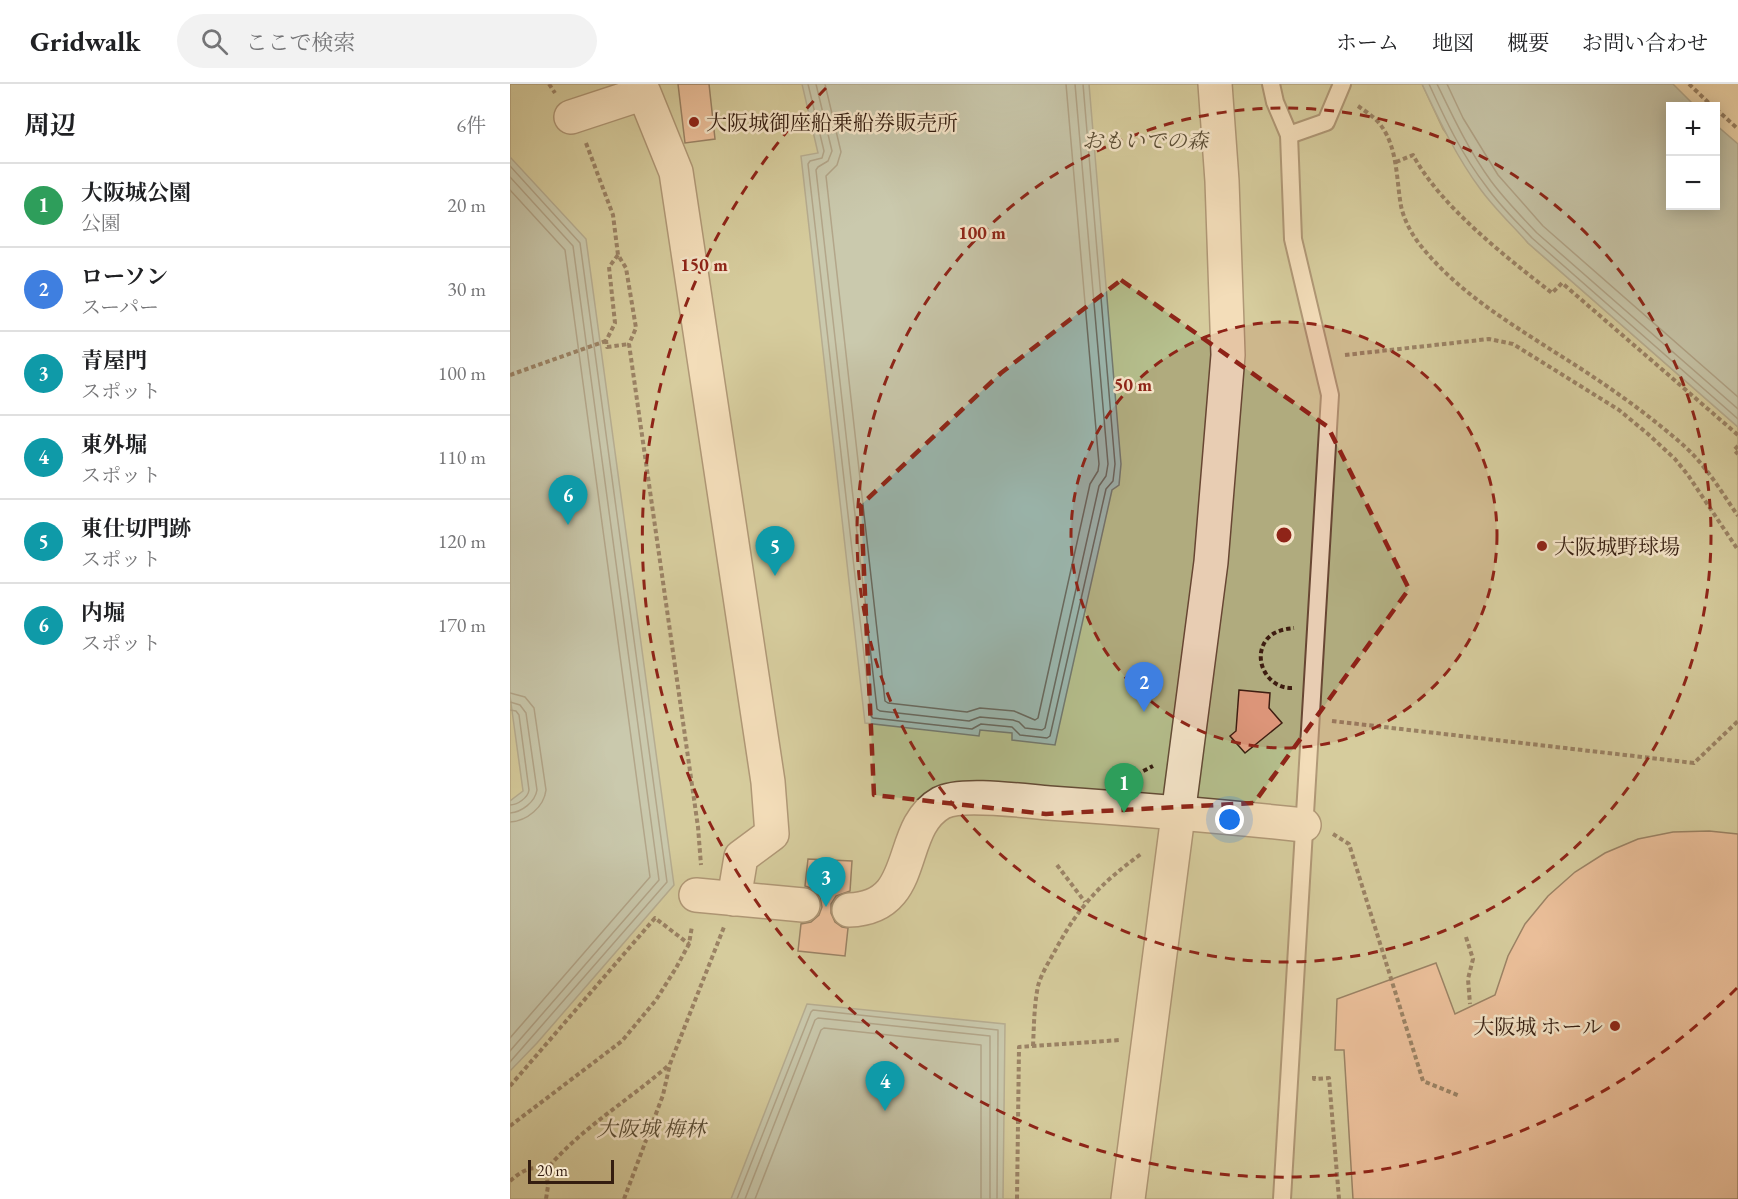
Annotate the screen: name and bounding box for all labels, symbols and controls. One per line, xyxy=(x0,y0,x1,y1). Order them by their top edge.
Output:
search box xyxy=(177,14,597,68)
text: Gridwalk xyxy=(30,23,141,59)
icon: search xyxy=(198,25,231,58)
text: ここで検索 xyxy=(246,28,356,57)
text: ホーム xyxy=(1336,29,1399,56)
text: 地図 xyxy=(1432,29,1474,56)
text: 概要 xyxy=(1507,29,1549,56)
text: お問い合わせ xyxy=(1582,29,1708,56)
map controls xyxy=(1666,102,1720,210)
button: + xyxy=(1666,102,1720,156)
text: 周辺 xyxy=(24,108,76,142)
place label: 大阪城御座船乗船券販売所 xyxy=(706,109,958,136)
text: 6件 xyxy=(456,112,486,138)
marker: 大阪城御座船乗船券販売所 xyxy=(687,115,701,129)
park label: おもいでの森 xyxy=(1082,127,1210,154)
button: − xyxy=(1666,156,1720,210)
text: 大阪城公園 xyxy=(81,178,191,207)
text: 1 xyxy=(38,192,49,218)
text: 20 m xyxy=(447,192,486,218)
text: 公園 xyxy=(81,210,121,236)
text: 100 m xyxy=(958,221,1006,244)
text: 150 m xyxy=(680,253,728,276)
text: ローソン xyxy=(81,262,168,291)
text: 2 xyxy=(38,276,49,302)
text: 30 m xyxy=(447,276,486,302)
text: スーパー xyxy=(81,294,159,320)
text: 青屋門 xyxy=(81,346,147,375)
text: 3 xyxy=(38,360,49,386)
text: 100 m xyxy=(438,360,486,386)
text: 50 m xyxy=(1114,373,1152,396)
text: スポット xyxy=(81,378,161,404)
text: 東外堀 xyxy=(81,430,147,459)
text: 4 xyxy=(38,444,49,470)
text: 110 m xyxy=(438,444,486,470)
text: スポット xyxy=(81,462,161,488)
pin: 6 xyxy=(548,476,588,525)
text: 東仕切門跡 xyxy=(81,514,191,543)
centre of rings xyxy=(1274,525,1294,545)
pin: 5 xyxy=(756,526,794,576)
text: 5 xyxy=(38,528,49,554)
text: 120 m xyxy=(438,528,486,554)
place label: 大阪城野球場 xyxy=(1554,533,1680,560)
marker: 大阪城野球場 xyxy=(1535,539,1549,553)
text: スポット xyxy=(81,546,161,572)
text: 内堀 xyxy=(81,598,125,627)
text: 6 xyxy=(38,612,49,638)
text: 170 m xyxy=(438,612,486,638)
text: スポット xyxy=(81,630,161,656)
pin: 2 xyxy=(1124,662,1164,712)
pin: 1 xyxy=(1104,764,1144,813)
your location xyxy=(1215,805,1244,834)
pin: 3 xyxy=(806,858,846,907)
place label: 大阪城 ホール xyxy=(1473,1013,1603,1040)
marker: 大阪城 ホール xyxy=(1608,1019,1622,1033)
pin: 4 xyxy=(866,1062,904,1111)
park label: 大阪城 梅林 xyxy=(596,1115,709,1142)
scale bar xyxy=(528,1157,614,1184)
text: 20 m xyxy=(537,1160,568,1181)

